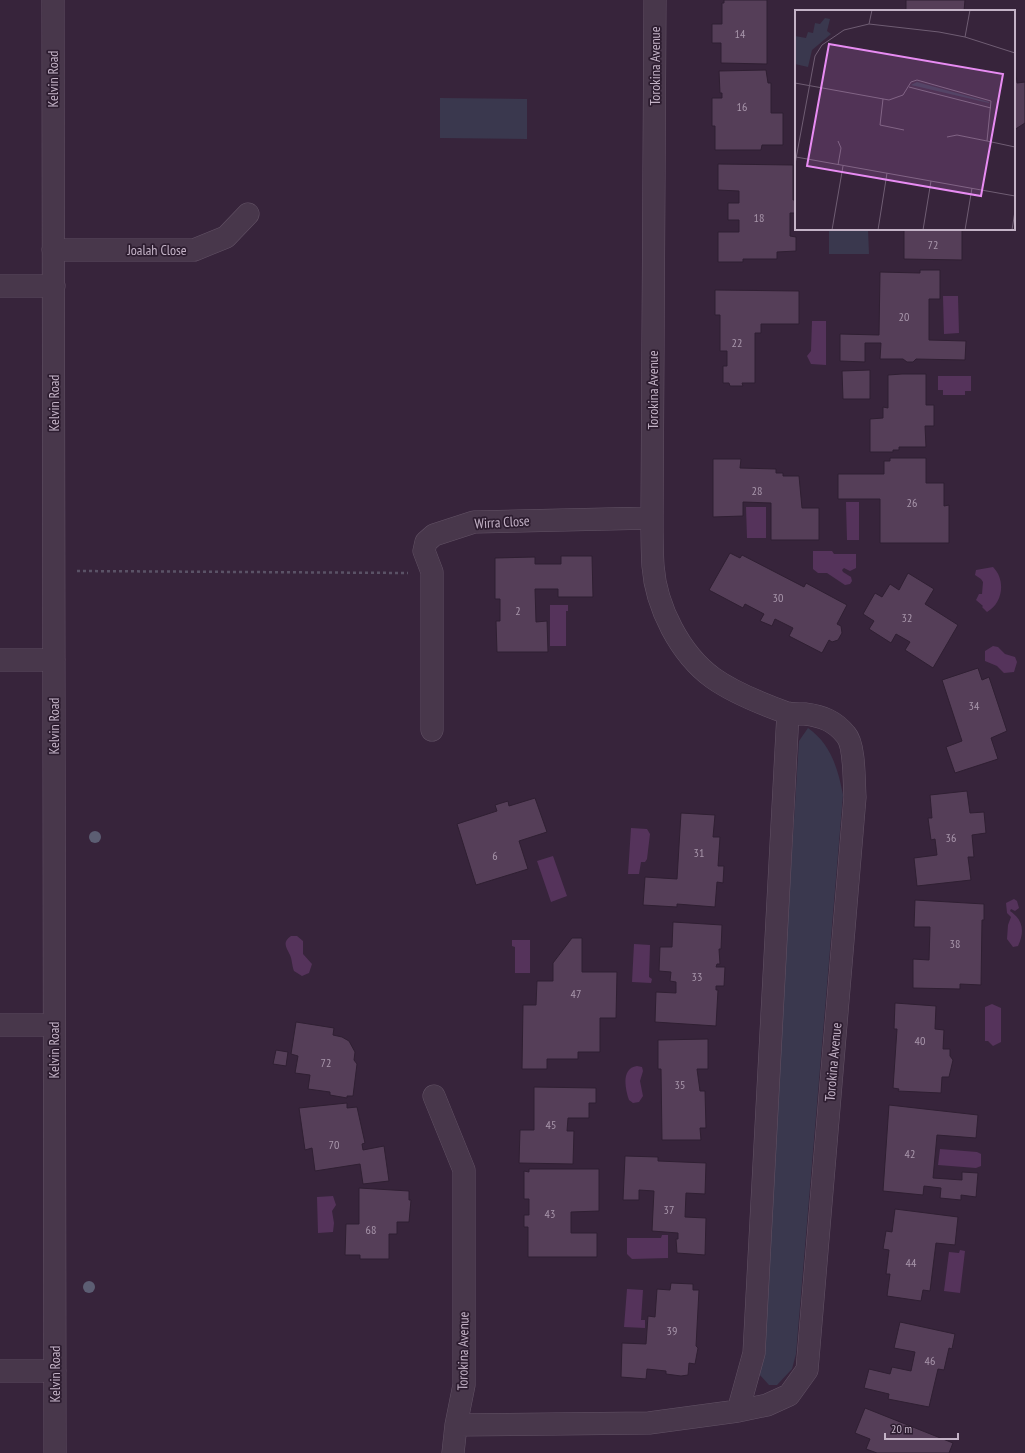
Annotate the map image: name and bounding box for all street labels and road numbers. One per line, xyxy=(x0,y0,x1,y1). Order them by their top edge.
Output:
street label: Torokina Avenue xyxy=(646,26,664,105)
street label: Kelvin Road xyxy=(44,51,62,107)
street label: Joalah Close xyxy=(126,241,187,259)
street label: Torokina Avenue xyxy=(644,350,662,429)
street label: Kelvin Road xyxy=(45,375,63,431)
street label: Wirra Close xyxy=(474,512,530,532)
street label: Kelvin Road xyxy=(45,698,63,754)
street label: Kelvin Road xyxy=(45,1022,63,1078)
street label: Torokina Avenue xyxy=(821,1022,845,1102)
street label: Torokina Avenue xyxy=(453,1311,473,1391)
street label: Kelvin Road xyxy=(46,1346,64,1402)

